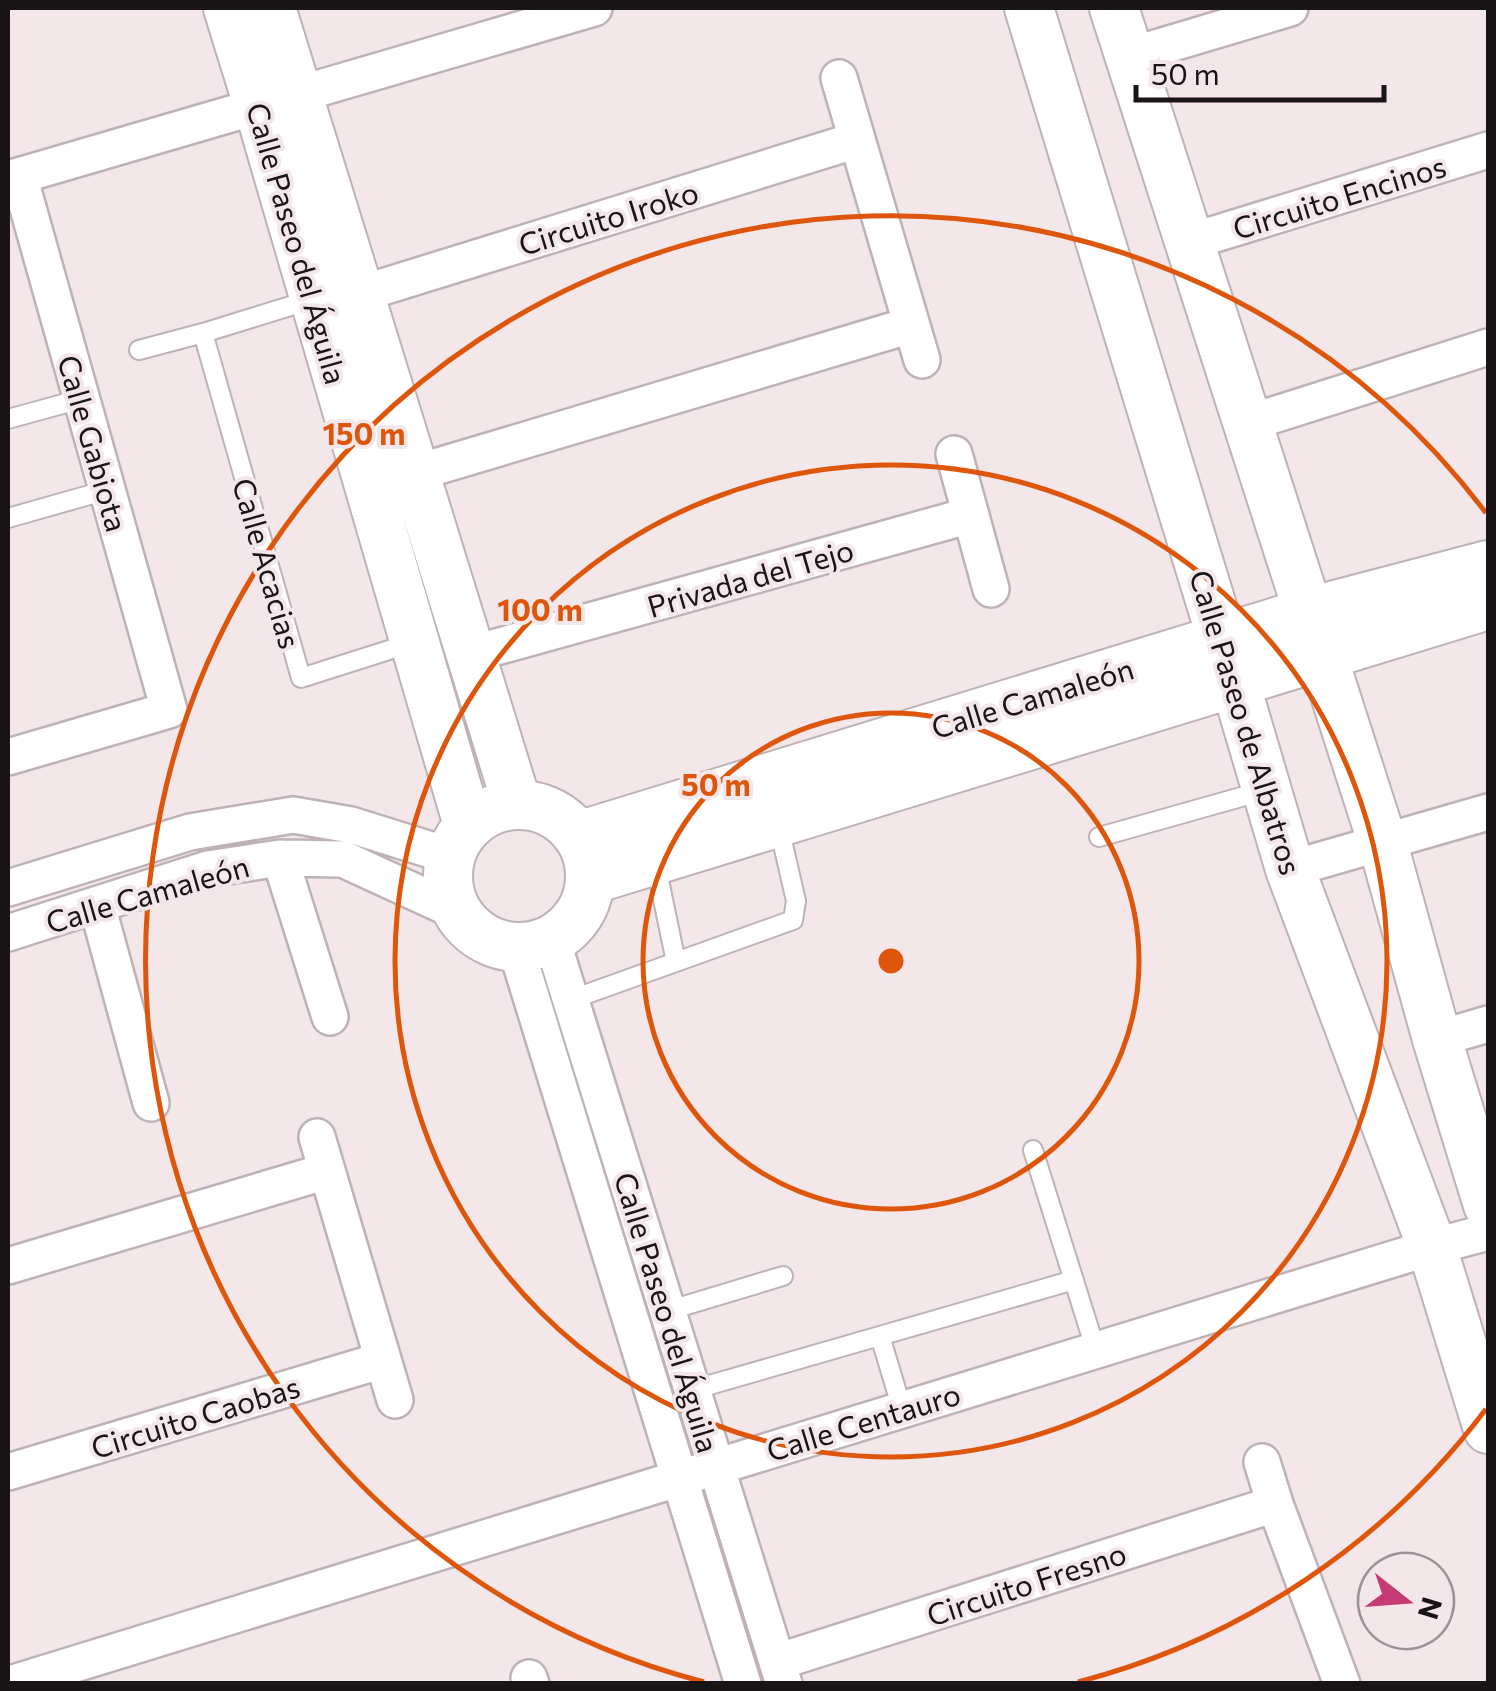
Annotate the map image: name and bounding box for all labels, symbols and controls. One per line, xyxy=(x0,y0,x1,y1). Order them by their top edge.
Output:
scale bar xyxy=(1136,40,1384,102)
text: 50 m xyxy=(1151,54,1220,91)
street label: Calle Paseo del Águila xyxy=(240,98,356,388)
street label: Circuito Encinos xyxy=(1228,146,1450,246)
street label: Circuito Iroko xyxy=(514,172,702,262)
street label: Calle Gabiota xyxy=(51,350,137,536)
text: 150 m xyxy=(323,414,405,451)
street label: Calle Acacias xyxy=(226,474,310,652)
street label: Privada del Tejo xyxy=(643,530,857,624)
street label: Calle Paseo de Albatros xyxy=(1183,565,1311,879)
text: 100 m xyxy=(497,590,583,627)
street label: Calle Camaleón xyxy=(926,649,1138,745)
text: 50 m xyxy=(681,765,751,802)
street label: Calle Camaleón xyxy=(41,846,253,940)
centre of rings xyxy=(873,943,909,979)
street label: Calle Paseo del Águila xyxy=(608,1167,728,1457)
street label: Circuito Caobas xyxy=(86,1367,304,1465)
street label: Calle Centauro xyxy=(762,1374,964,1468)
street label: Circuito Fresno xyxy=(922,1533,1130,1633)
north arrow xyxy=(1356,1551,1456,1651)
text: N xyxy=(1412,1594,1450,1624)

